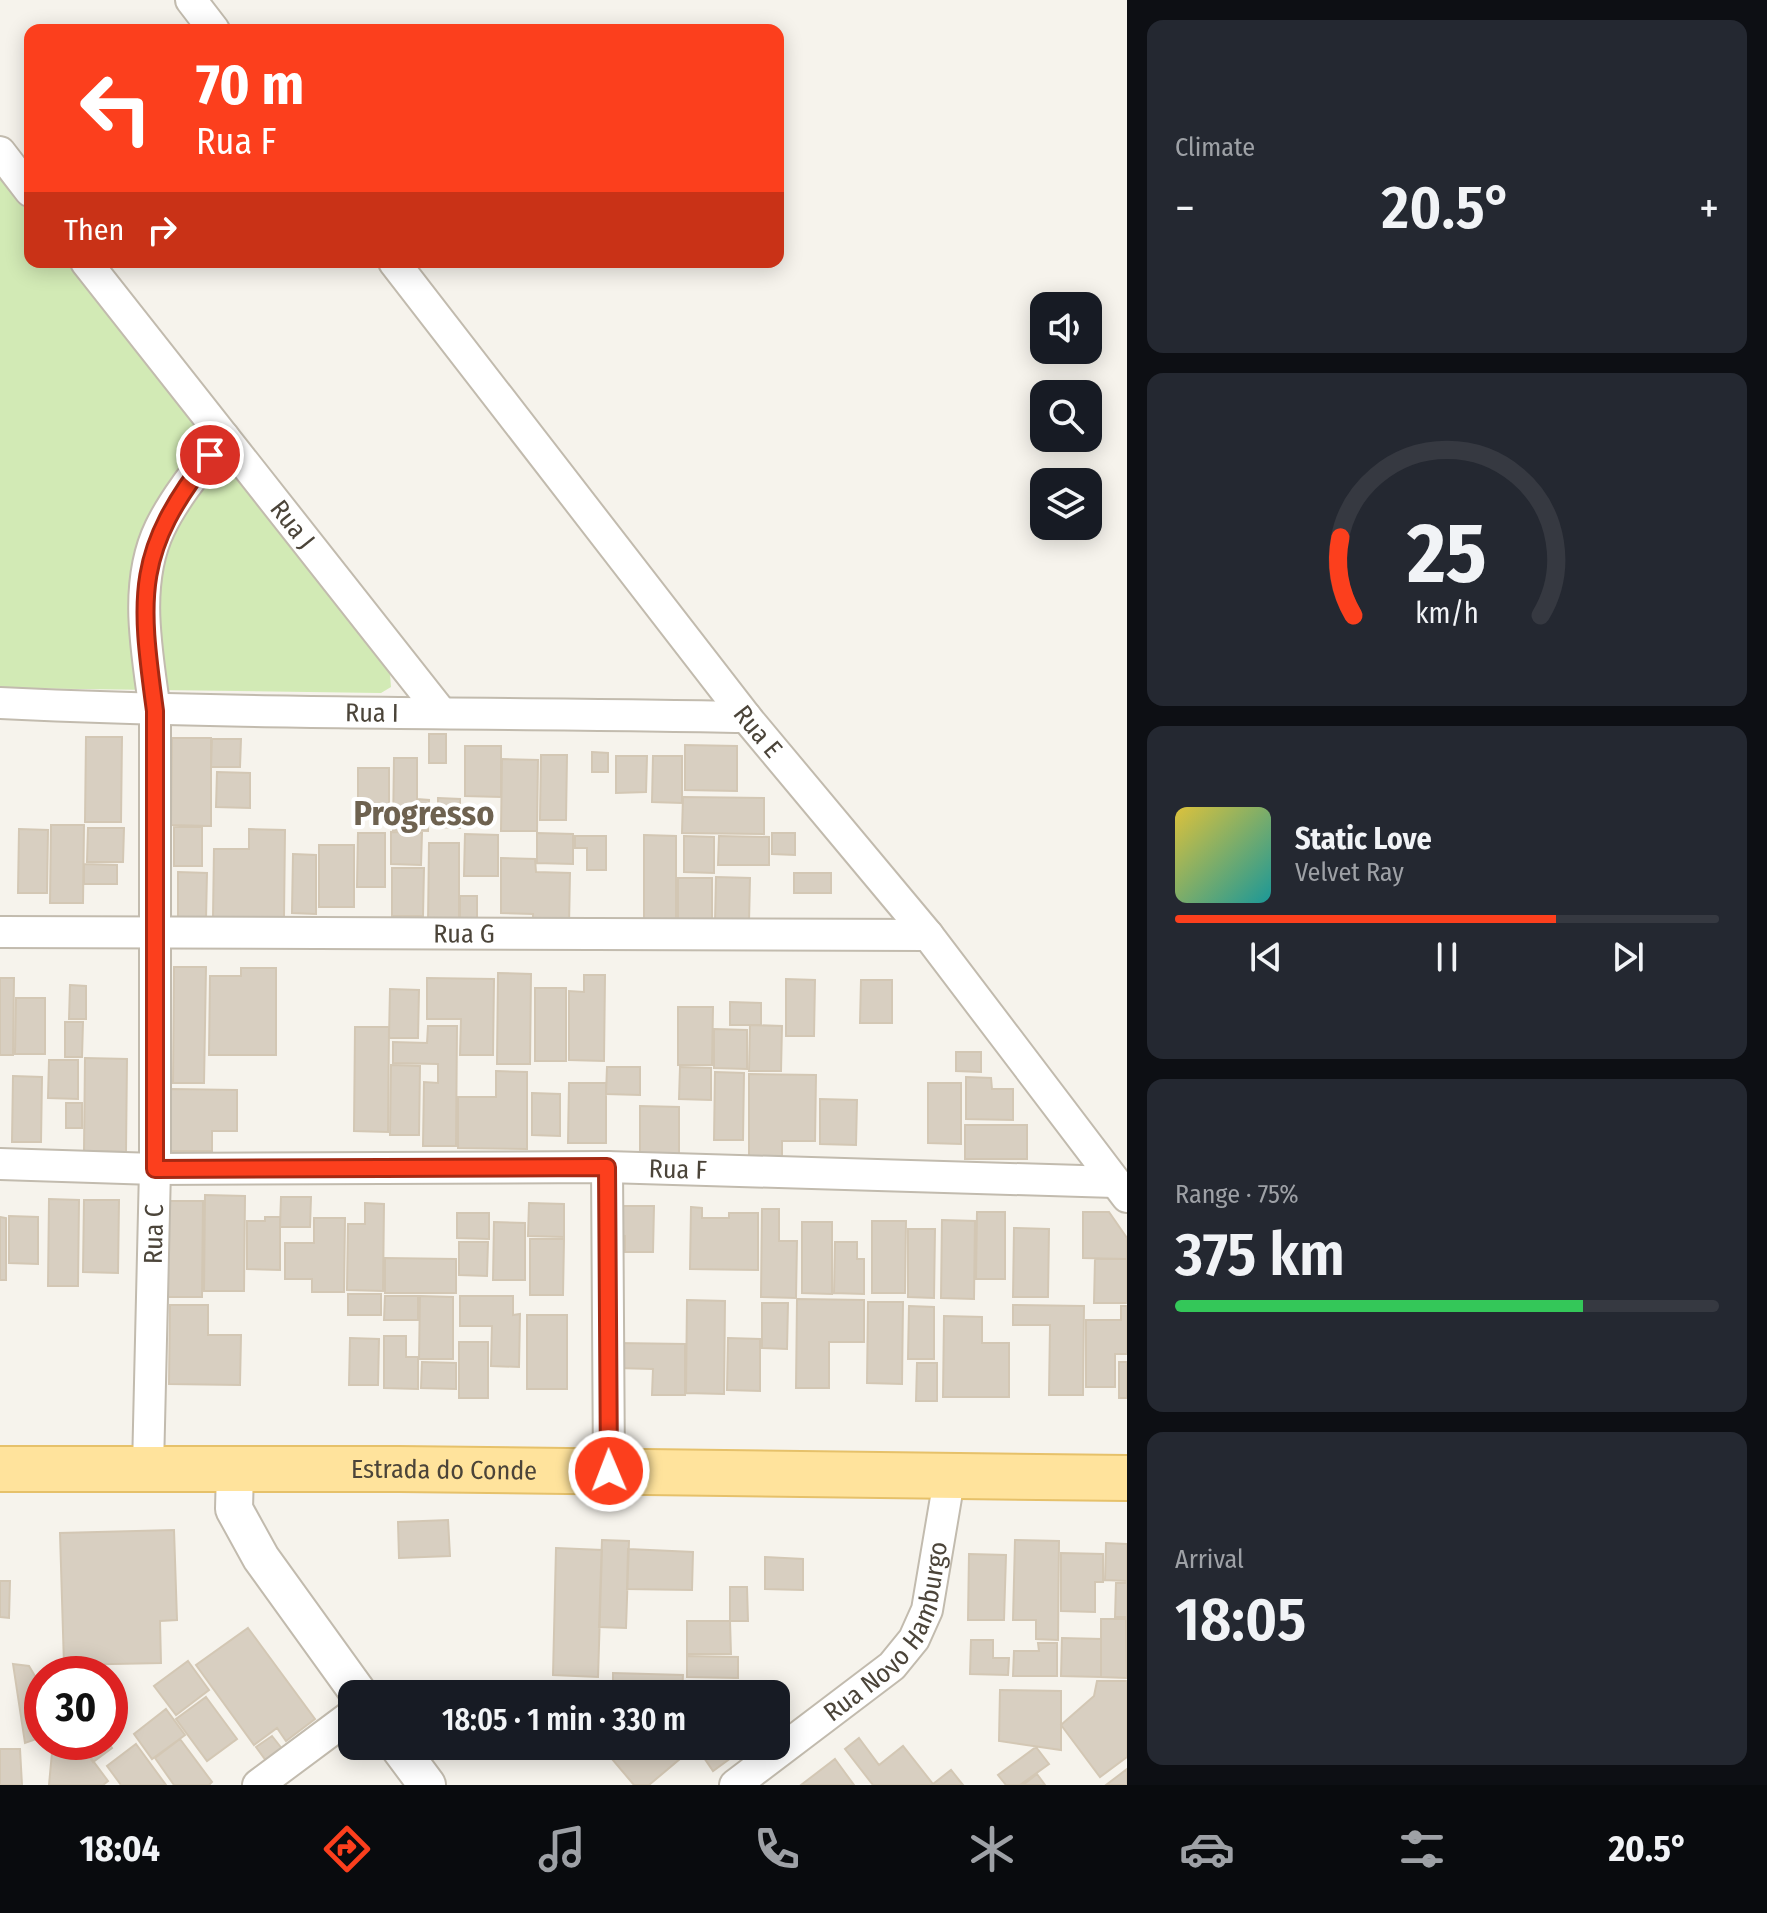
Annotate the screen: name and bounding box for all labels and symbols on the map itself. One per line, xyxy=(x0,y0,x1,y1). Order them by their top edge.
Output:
pin xyxy=(176,421,244,489)
street label: Rua J xyxy=(264,494,321,555)
street label: Rua I xyxy=(345,697,399,729)
street label: Rua E xyxy=(727,699,788,764)
district label: Progresso xyxy=(354,793,494,834)
street label: Rua G xyxy=(433,918,495,950)
street label: Rua F xyxy=(648,1153,707,1186)
street label: Rua C xyxy=(138,1204,170,1264)
position arrow xyxy=(567,1429,651,1513)
street label: Estrada do Conde xyxy=(351,1454,537,1487)
street label: Rua Novo Hamburgo xyxy=(818,1539,954,1728)
speed limit sign: 30 xyxy=(24,1656,128,1760)

